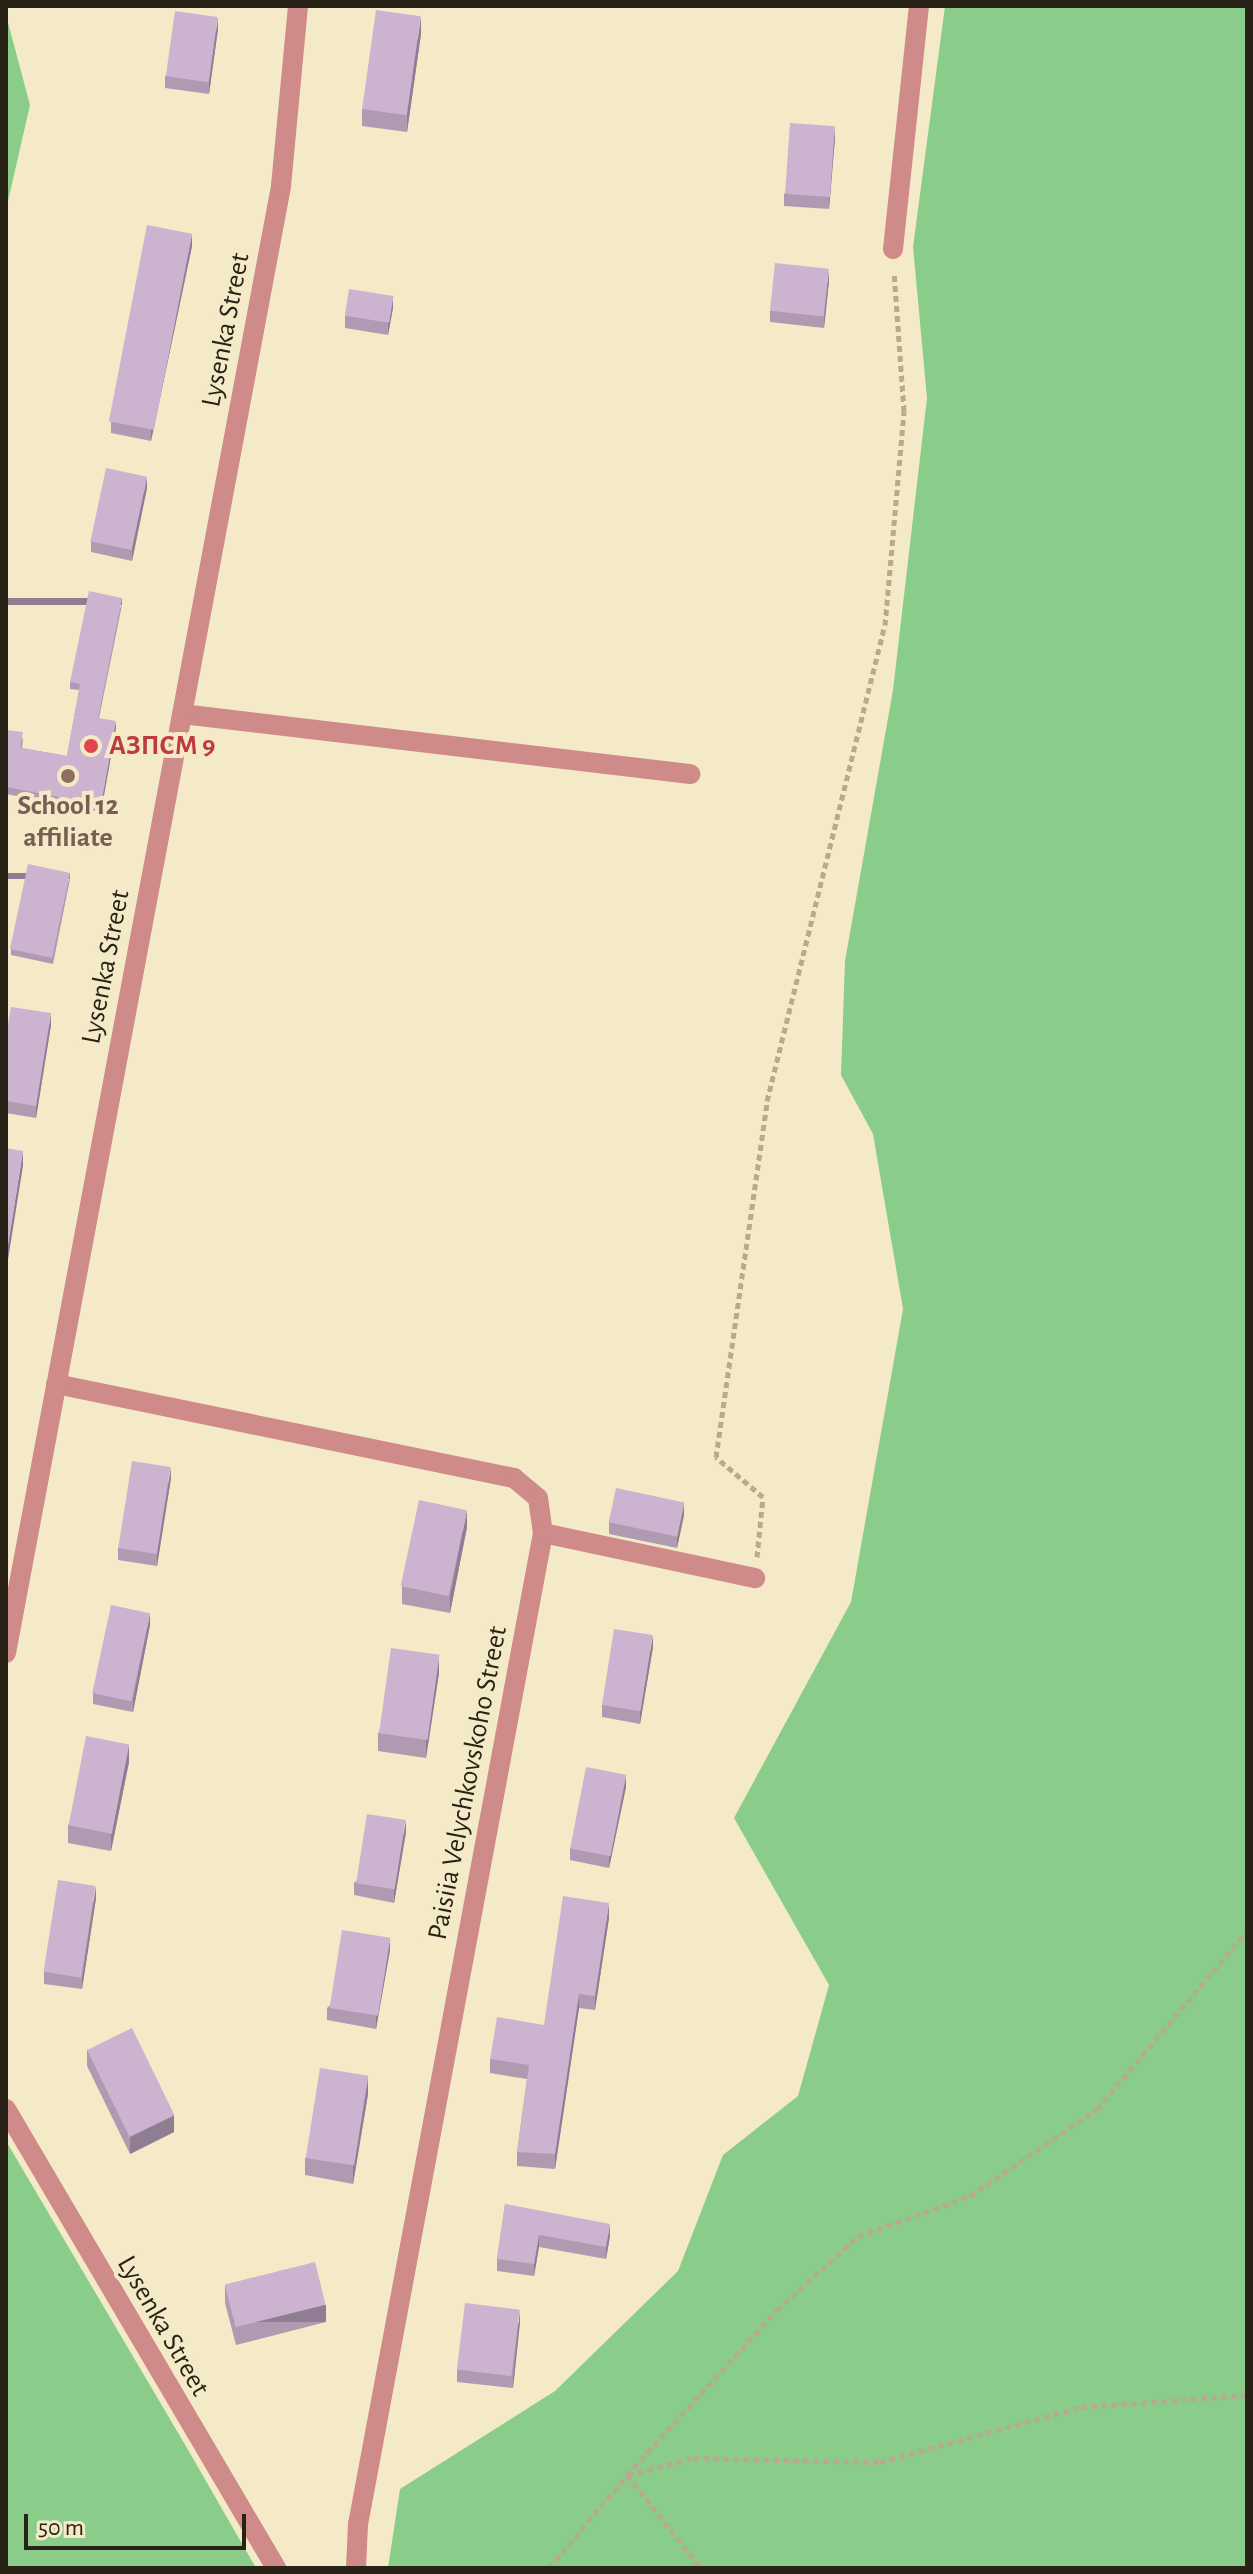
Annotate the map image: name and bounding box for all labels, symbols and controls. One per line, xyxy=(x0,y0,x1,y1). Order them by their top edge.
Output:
street label: Lysenka Street xyxy=(195,250,257,410)
place label: АЗПСМ 9 xyxy=(109,729,216,763)
marker: АЗПСМ 9 xyxy=(80,735,102,757)
marker: School 12 affiliate xyxy=(59,767,77,785)
place label: School 12 affiliate xyxy=(17,789,119,855)
street label: Lysenka Street xyxy=(75,887,137,1047)
street label: Paisiia Velychkovskoho Street xyxy=(421,1623,515,1943)
street label: Lysenka Street xyxy=(109,2250,217,2402)
scale bar xyxy=(28,2498,250,2548)
text: 50 m xyxy=(38,2516,84,2540)

